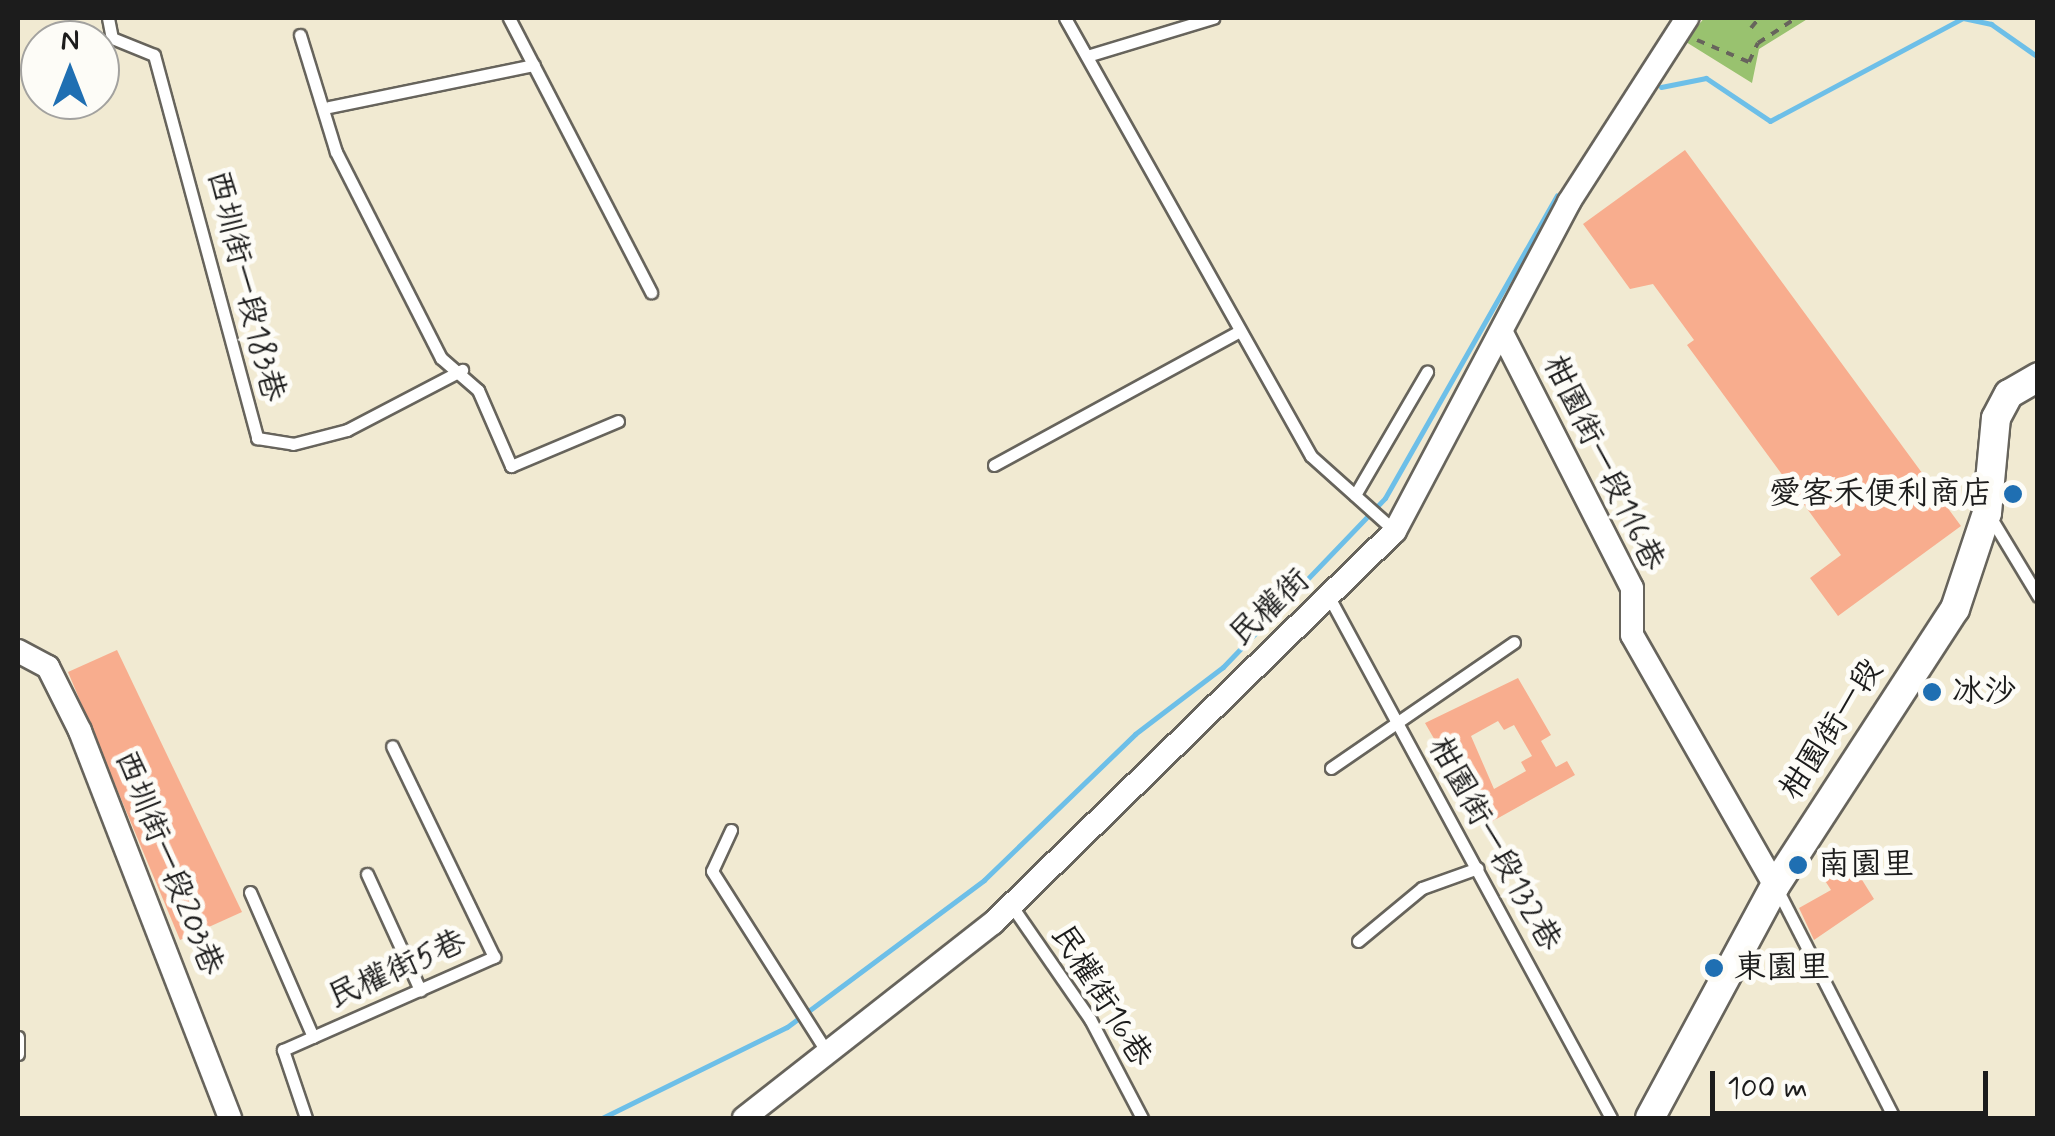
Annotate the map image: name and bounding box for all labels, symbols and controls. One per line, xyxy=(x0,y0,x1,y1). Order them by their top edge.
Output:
north arrow xyxy=(20,20,120,120)
text: N xyxy=(61,23,79,60)
street label: 西圳街一段183巷 xyxy=(198,166,292,406)
street label: 柑園街一段116巷 xyxy=(1534,349,1672,577)
place label: 愛客禾便利商店 xyxy=(1769,475,1993,513)
marker: 愛客禾便利商店 xyxy=(2002,483,2024,505)
street label: 民權街 xyxy=(1222,561,1318,655)
street label: 柑園街一段 xyxy=(1772,652,1892,808)
place label: 冰沙 xyxy=(1952,673,2016,711)
marker: 冰沙 xyxy=(1921,681,1943,703)
street label: 柑園街一段132巷 xyxy=(1419,730,1569,958)
street label: 西圳街一段203巷 xyxy=(105,745,231,981)
place label: 南園里 xyxy=(1818,846,1914,884)
marker: 南園里 xyxy=(1787,854,1809,876)
street label: 民權街16巷 xyxy=(1042,918,1160,1074)
street label: 民權街5巷 xyxy=(322,923,472,1017)
place label: 東園里 xyxy=(1734,949,1830,987)
marker: 東園里 xyxy=(1703,957,1725,979)
scale bar xyxy=(1715,1051,1992,1113)
text: 100 m xyxy=(1727,1069,1808,1108)

